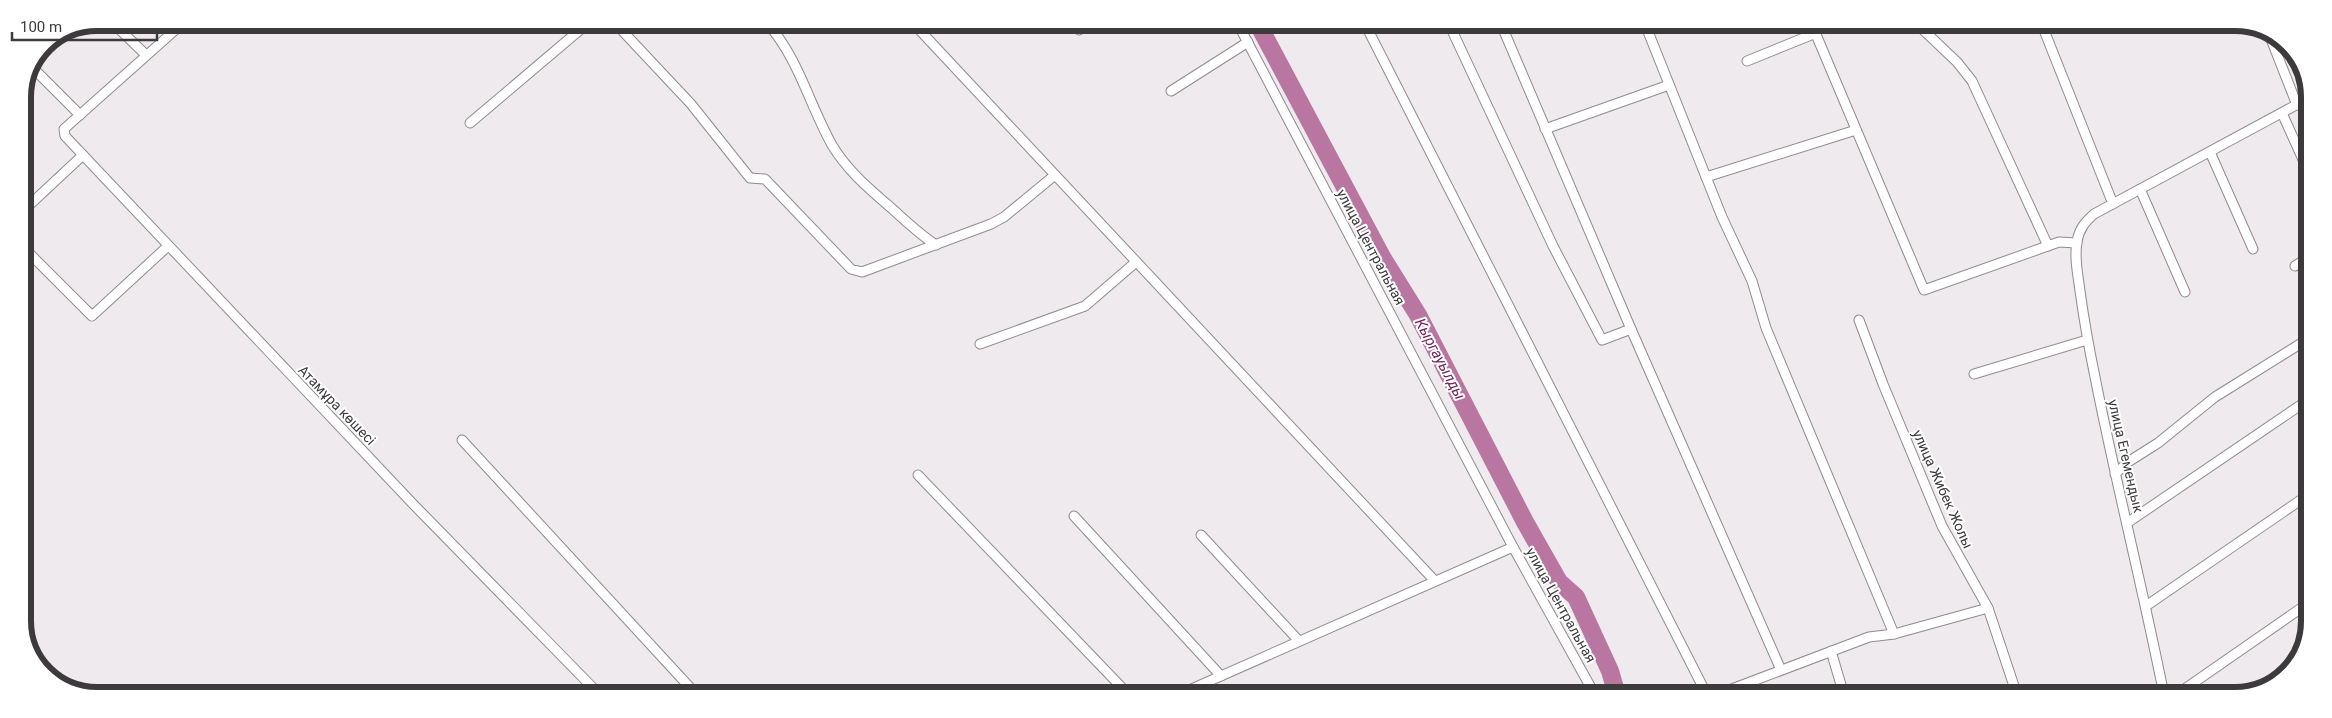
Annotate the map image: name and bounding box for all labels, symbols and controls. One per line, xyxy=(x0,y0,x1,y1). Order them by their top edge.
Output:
scale bar xyxy=(12,10,158,42)
text: 100 m xyxy=(20,18,62,36)
street label: улица Центральная xyxy=(1334,186,1408,308)
water label: Кыргауылды xyxy=(1411,315,1469,403)
street label: Атамұра көшесі xyxy=(295,362,379,448)
street label: улица Егемендык xyxy=(2105,398,2147,515)
street label: улица Жибек Жолы xyxy=(1910,427,1976,551)
street label: улица Центральная xyxy=(1523,545,1599,665)

